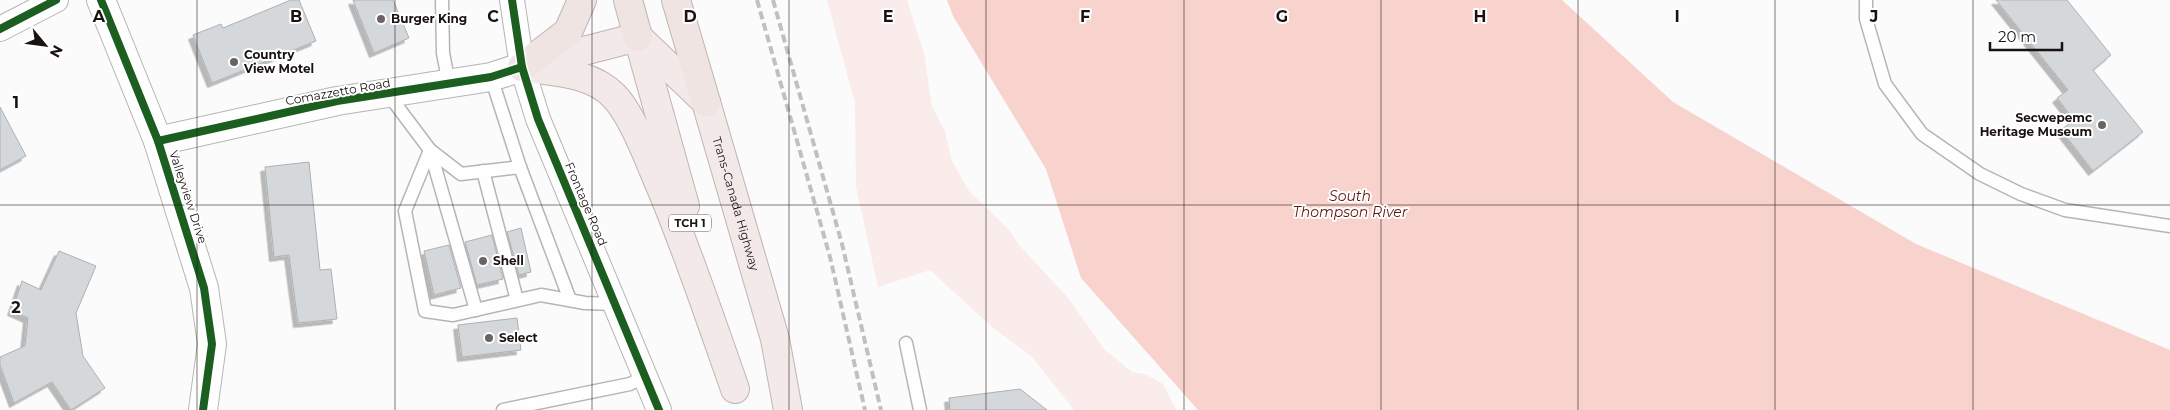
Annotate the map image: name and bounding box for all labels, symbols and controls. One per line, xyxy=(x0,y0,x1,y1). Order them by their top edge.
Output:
text: A xyxy=(92,7,106,26)
text: B xyxy=(290,7,302,26)
text: C xyxy=(487,7,499,26)
text: D xyxy=(683,7,697,26)
text: E xyxy=(883,7,893,26)
text: F xyxy=(1080,7,1090,26)
text: G xyxy=(1276,7,1288,26)
text: H xyxy=(1474,7,1486,26)
text: I xyxy=(1674,7,1680,26)
text: J xyxy=(1869,7,1878,26)
place label: Burger King xyxy=(391,11,467,26)
marker: Burger King xyxy=(375,13,387,25)
north arrow xyxy=(20,20,70,70)
scale bar xyxy=(1990,20,2062,52)
text: 20 m xyxy=(1998,27,2036,46)
text: N xyxy=(46,42,67,61)
place label: Country View Motel xyxy=(243,47,314,76)
marker: Country View Motel xyxy=(228,56,240,68)
street label: Comazzetto Road xyxy=(284,75,392,108)
text: 1 xyxy=(13,93,19,112)
place label: Secwepemc Heritage Museum xyxy=(1980,110,2092,139)
marker: Secwepemc Heritage Museum xyxy=(2096,119,2108,131)
street label: Trans-Canada Highway xyxy=(709,135,763,273)
street label: Valleyview Drive xyxy=(166,148,211,245)
street label: Frontage Road xyxy=(562,160,611,248)
water label: South Thompson River xyxy=(1293,187,1408,221)
road number: TCH 1 xyxy=(669,214,711,232)
place label: Shell xyxy=(493,253,524,268)
marker: Shell xyxy=(477,255,489,267)
text: 2 xyxy=(11,298,21,317)
place label: Select xyxy=(499,330,539,345)
marker: Select xyxy=(483,332,495,344)

